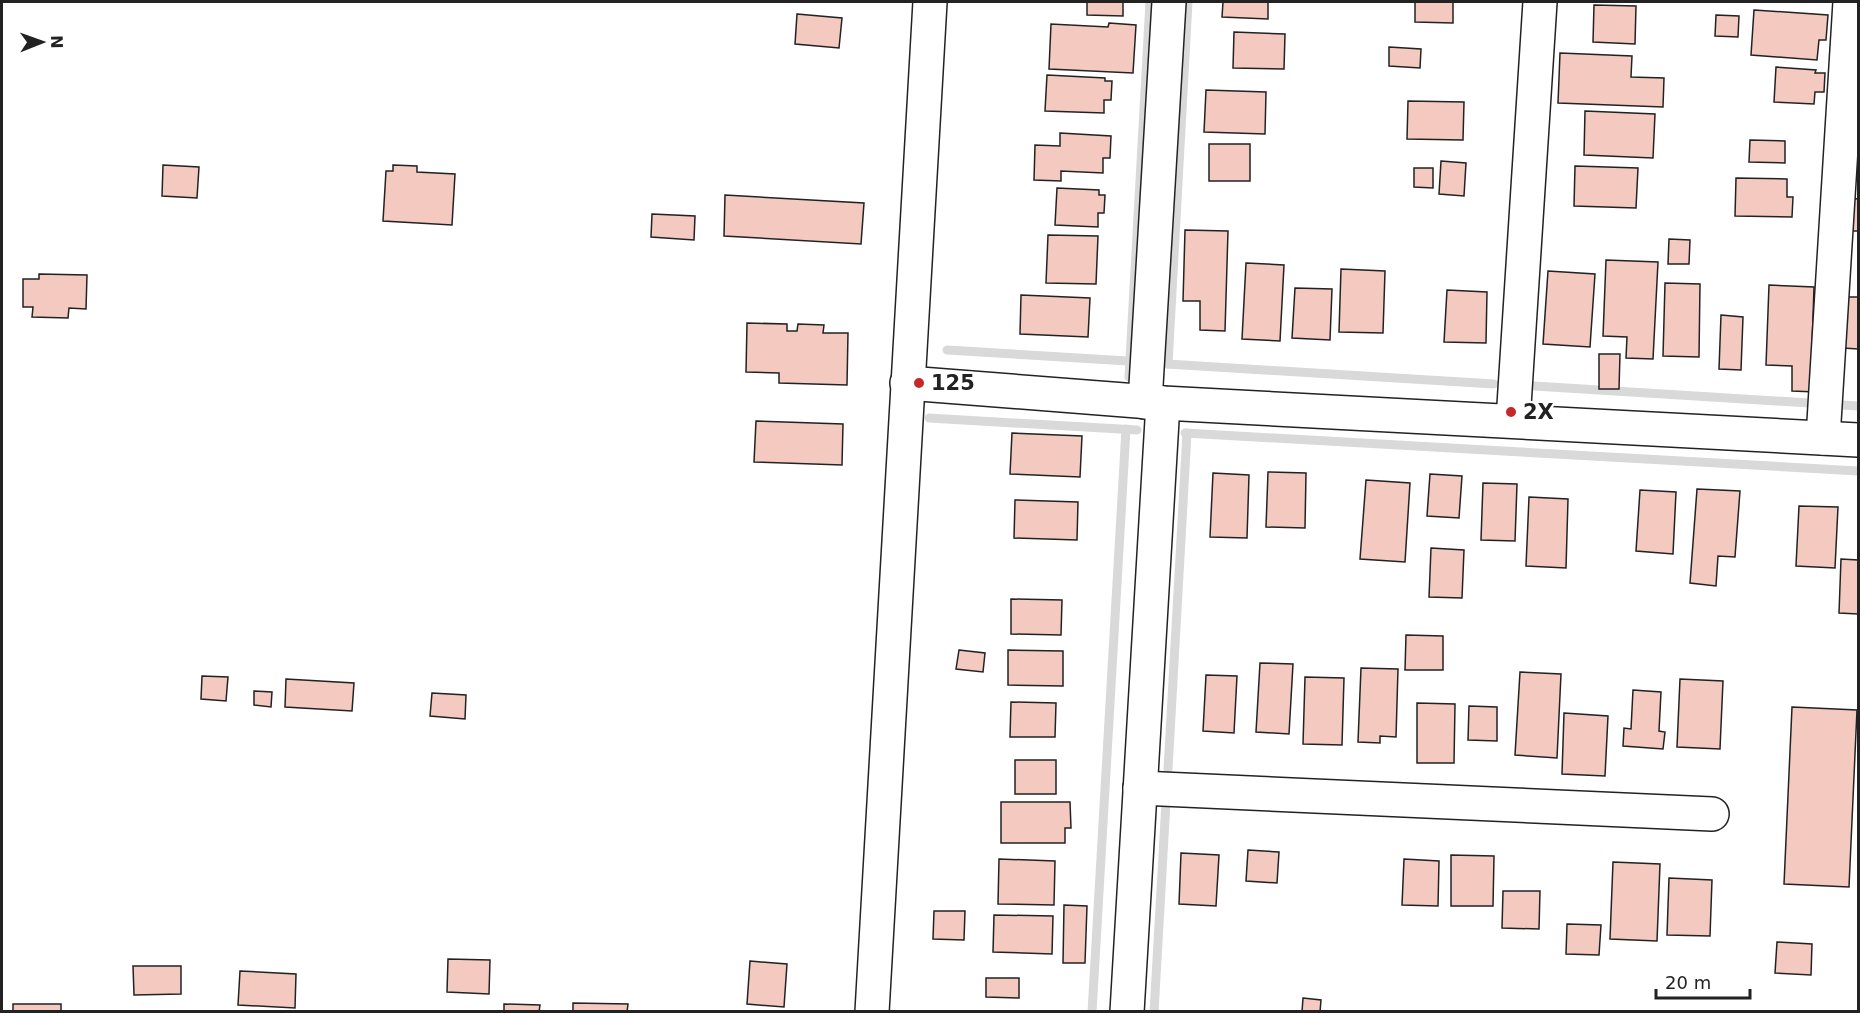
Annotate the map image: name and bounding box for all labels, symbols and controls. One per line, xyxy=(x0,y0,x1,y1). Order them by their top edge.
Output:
north arrow xyxy=(12,12,72,72)
text: N xyxy=(47,35,66,49)
place label: 125 xyxy=(931,371,975,395)
marker: 125 xyxy=(912,376,926,390)
place label: 2X xyxy=(1523,400,1554,424)
marker: 2X xyxy=(1504,405,1518,419)
scale bar xyxy=(1656,962,1750,1000)
text: 20 m xyxy=(1665,972,1711,993)

